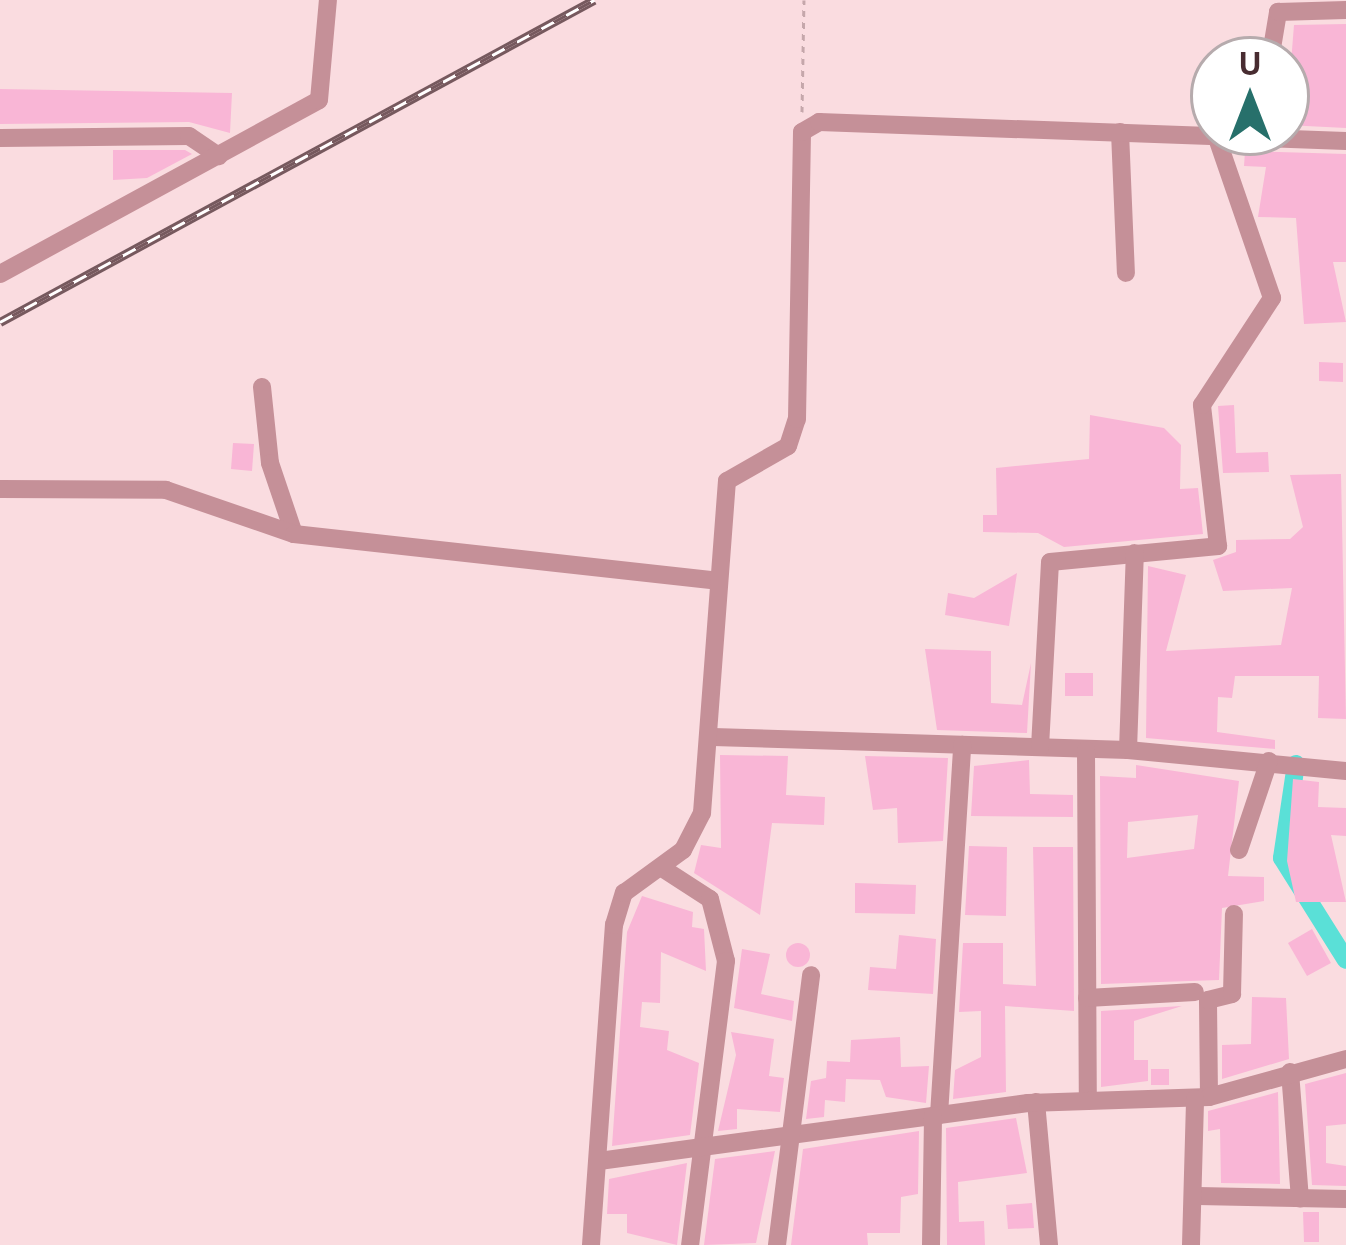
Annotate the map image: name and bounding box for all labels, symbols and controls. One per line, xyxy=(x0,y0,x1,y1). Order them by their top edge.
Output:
north arrow xyxy=(1190,36,1310,156)
text: U xyxy=(1238,44,1262,81)

